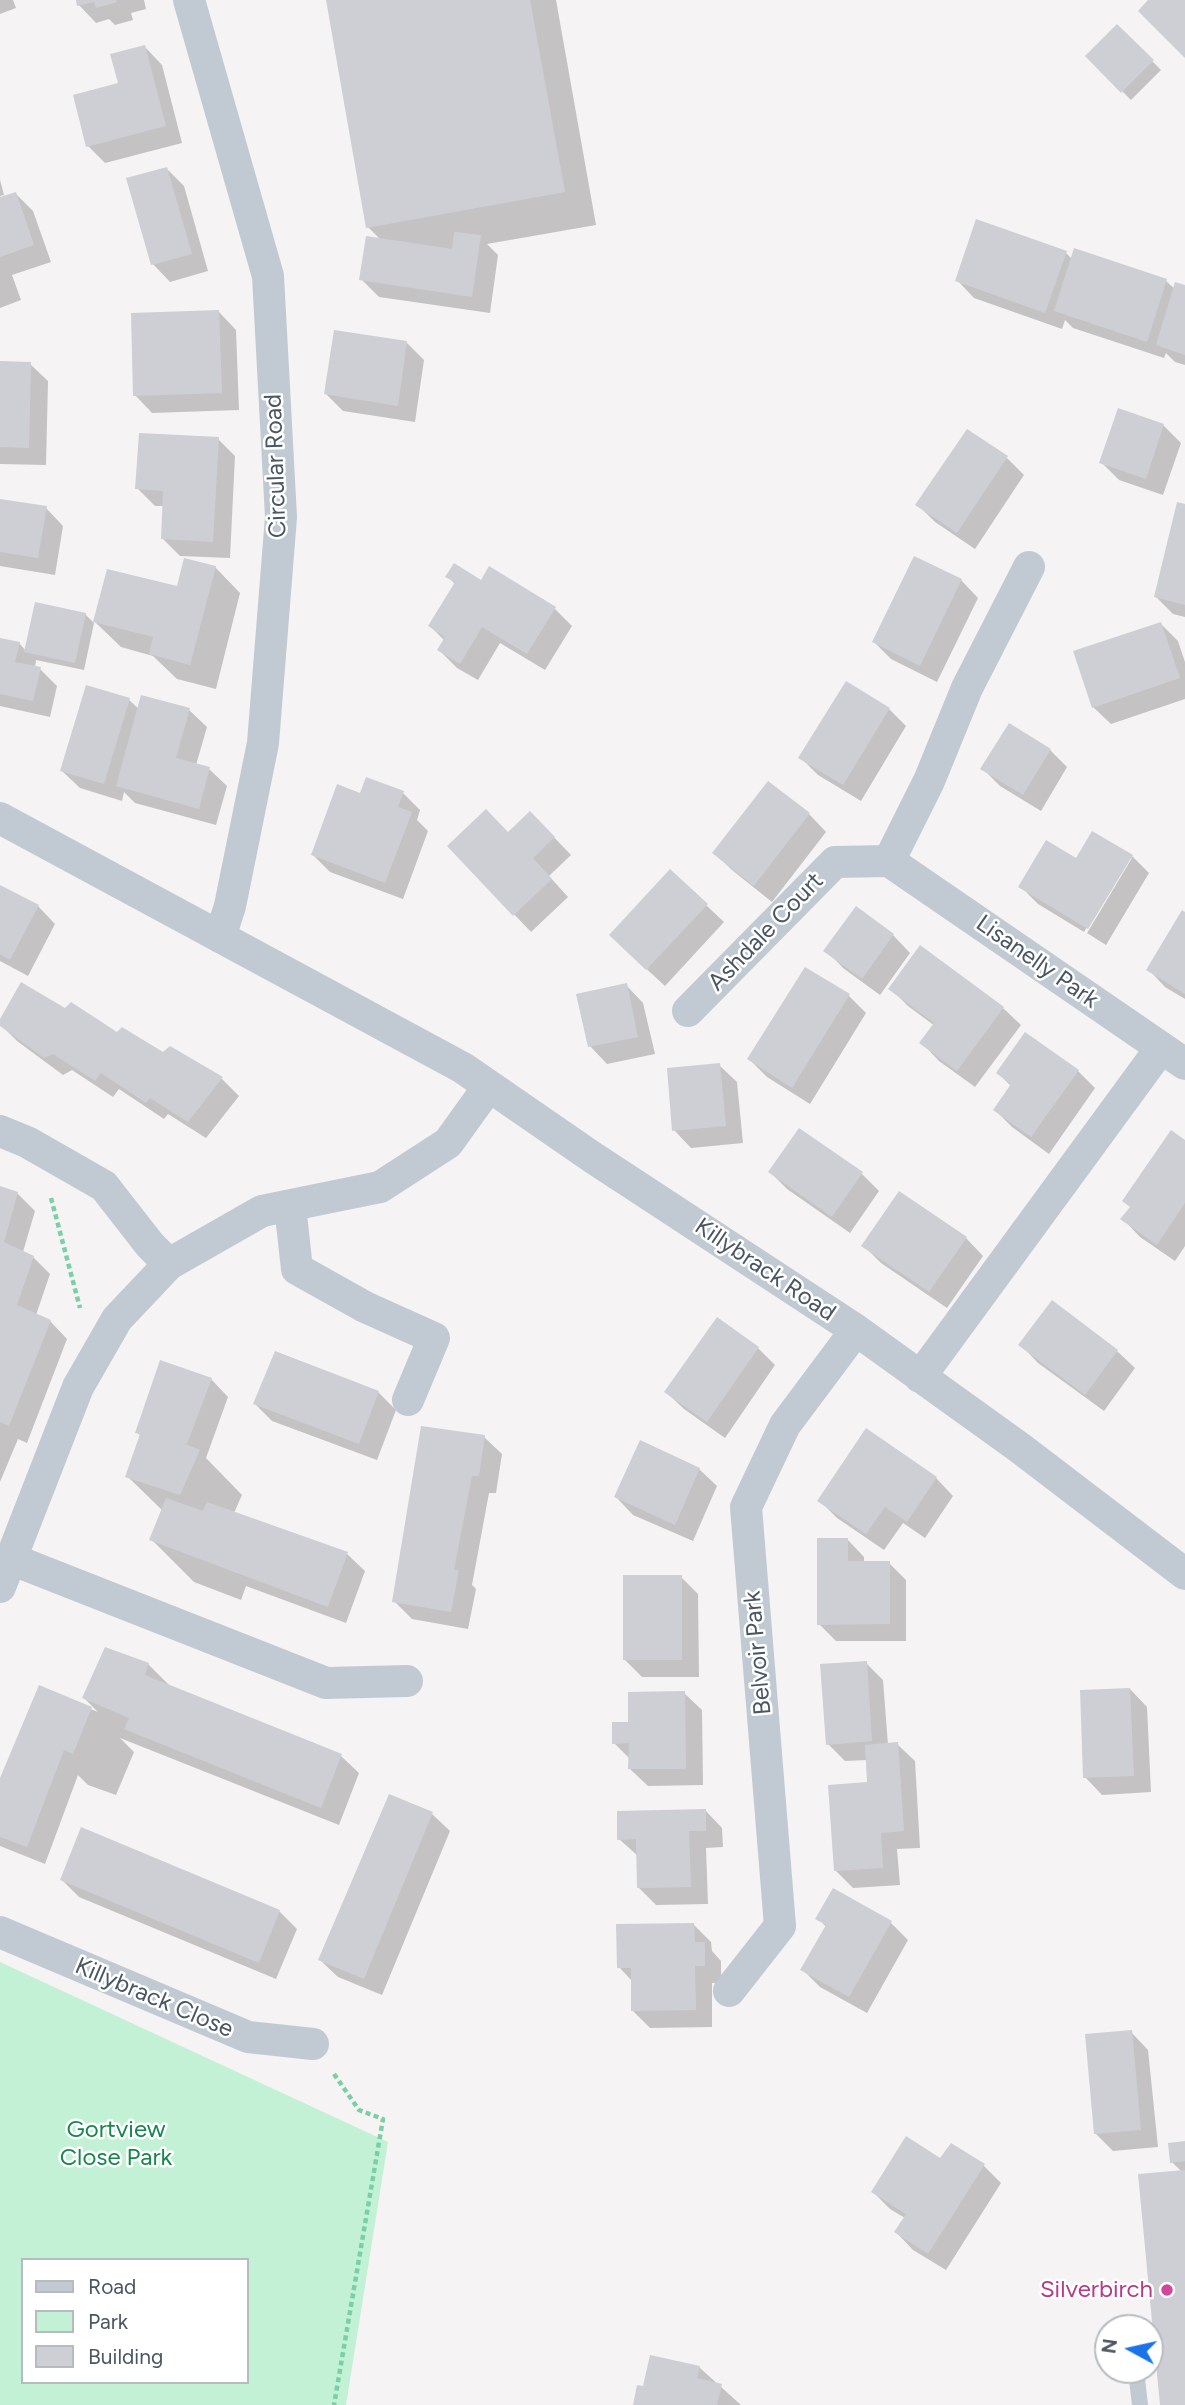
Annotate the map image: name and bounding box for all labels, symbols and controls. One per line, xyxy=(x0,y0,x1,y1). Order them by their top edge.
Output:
street label: Circular Road xyxy=(259,393,293,539)
street label: Ashdale Court xyxy=(702,867,830,997)
street label: Lisanelly Park xyxy=(970,909,1104,1015)
street label: Killybrack Road xyxy=(689,1212,841,1328)
street label: Belvoir Park xyxy=(738,1590,778,1716)
street label: Killybrack Close xyxy=(71,1952,237,2044)
park label: Gortview Close Park xyxy=(60,2116,172,2172)
legend xyxy=(21,2258,248,2384)
text: Road xyxy=(88,2274,136,2299)
place label: Silverbirch xyxy=(1040,2276,1153,2304)
marker: Silverbirch xyxy=(1159,2282,1175,2298)
text: Park xyxy=(88,2309,128,2334)
north arrow xyxy=(1094,2314,1164,2384)
text: N xyxy=(1097,2337,1122,2355)
text: Building xyxy=(88,2344,163,2369)

